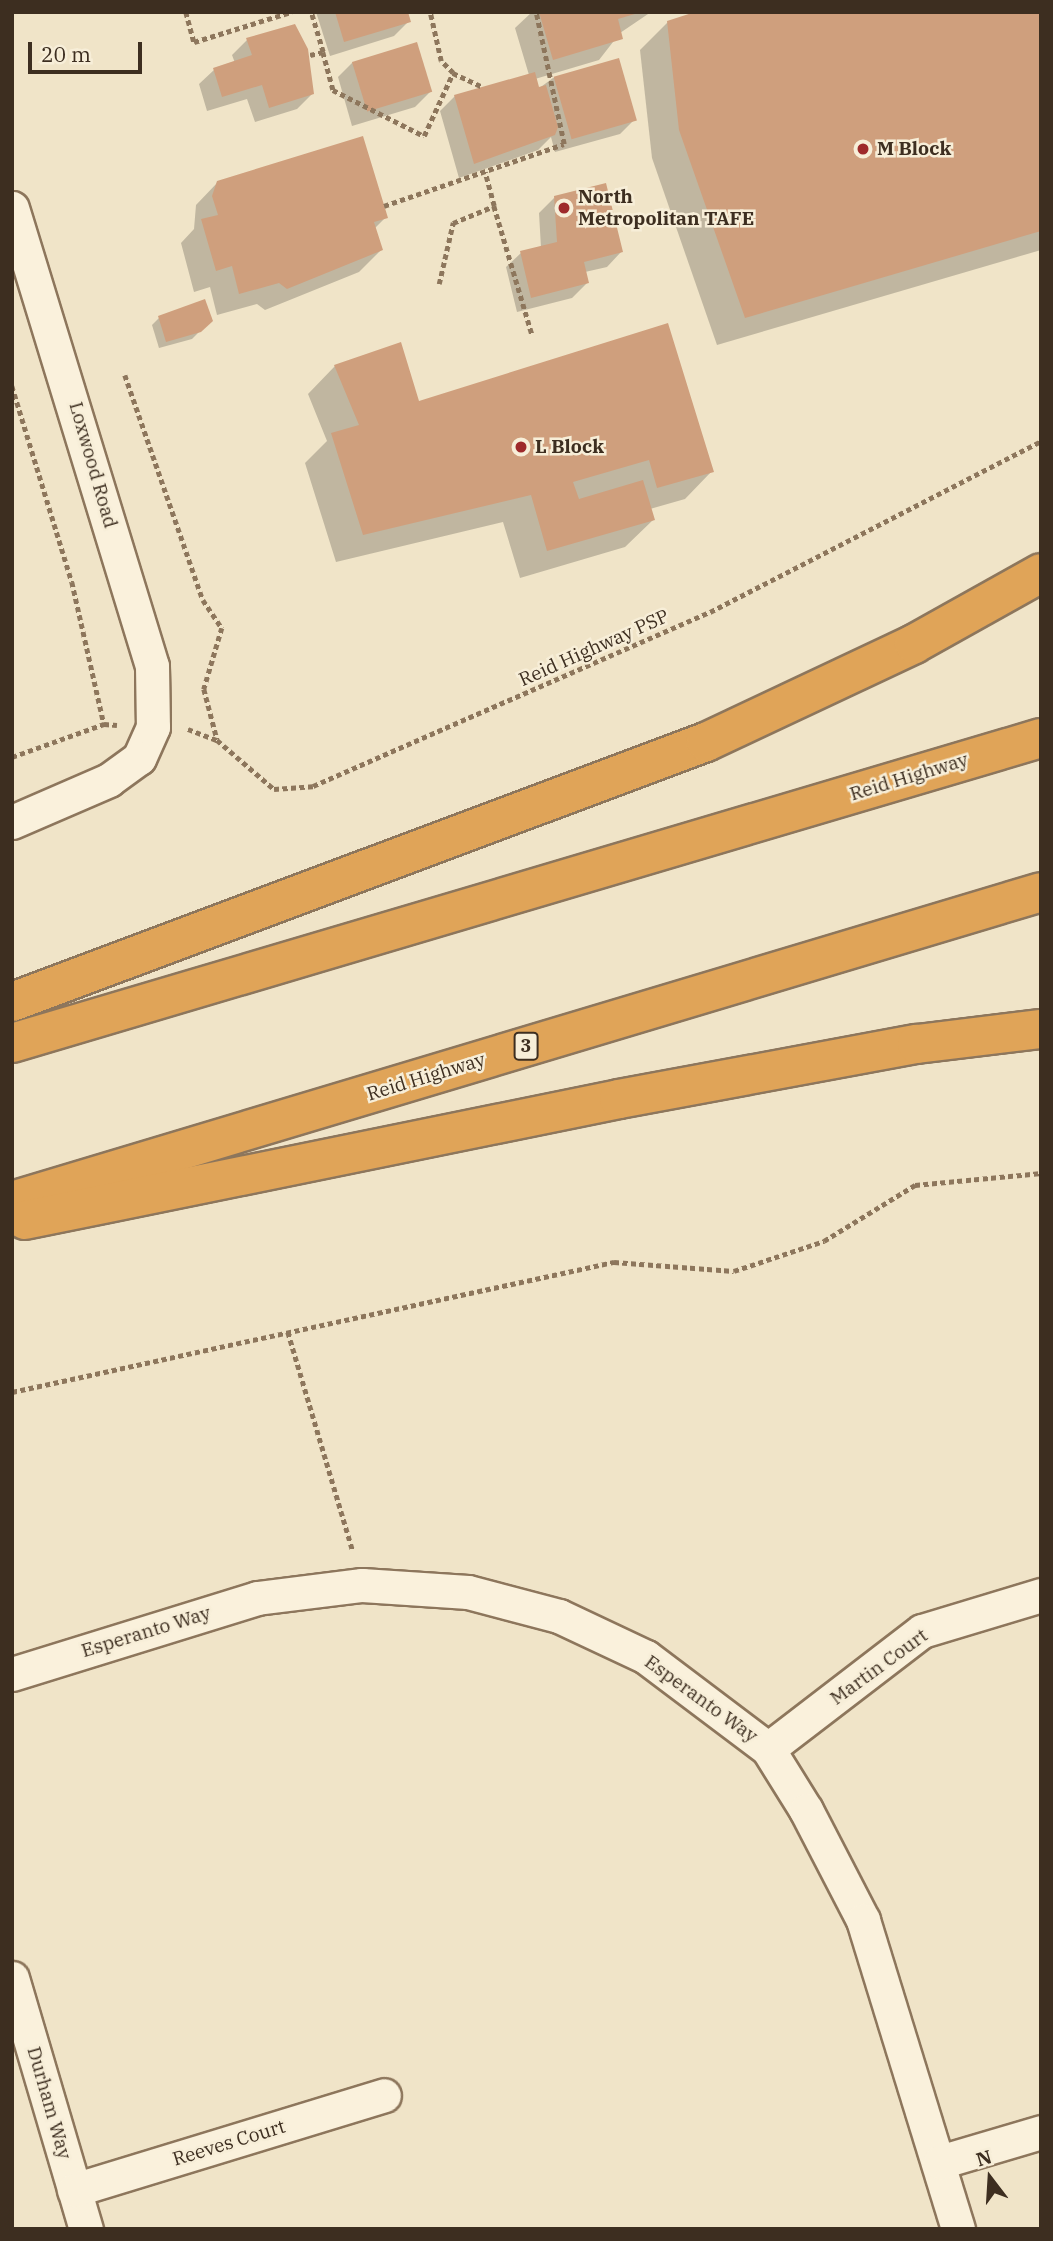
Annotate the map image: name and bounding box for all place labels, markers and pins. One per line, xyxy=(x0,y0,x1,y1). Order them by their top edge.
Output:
place label: M Block xyxy=(877,138,951,160)
marker: M Block xyxy=(855,141,871,157)
place label: North Metropolitan TAFE xyxy=(578,186,754,230)
marker: North Metropolitan TAFE xyxy=(556,200,572,216)
place label: L Block xyxy=(535,436,604,458)
marker: L Block xyxy=(513,439,529,455)

